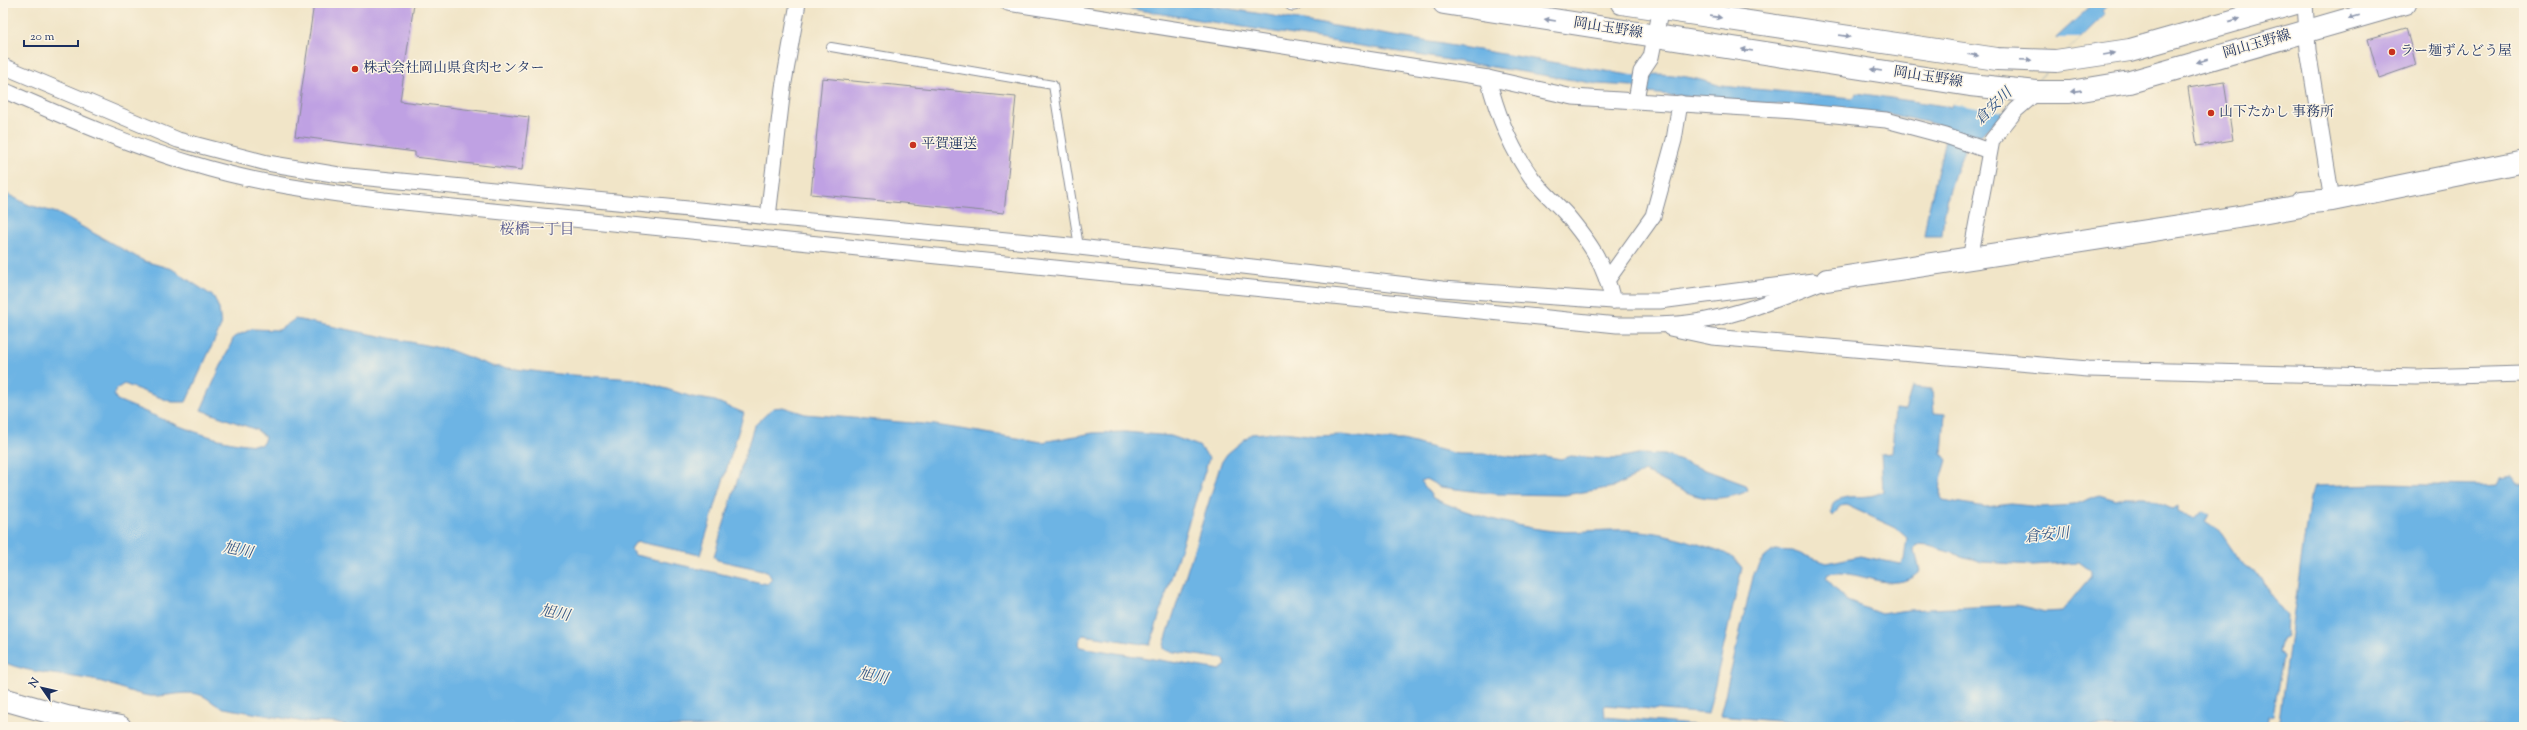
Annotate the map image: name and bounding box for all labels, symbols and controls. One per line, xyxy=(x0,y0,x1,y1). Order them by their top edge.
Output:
street label: 岡山玉野線 xyxy=(1572,14,1644,44)
one-way arrow xyxy=(1710,14,1722,20)
one-way arrow xyxy=(2348,14,2360,20)
one-way arrow xyxy=(1544,17,1556,23)
one-way arrow xyxy=(2228,17,2241,23)
scale bar xyxy=(24,22,78,48)
street label: 岡山玉野線 xyxy=(2221,26,2293,64)
text: 20 m xyxy=(30,28,55,46)
one-way arrow xyxy=(1839,33,1851,39)
place label: ラー麺ずんどう屋 xyxy=(2400,42,2512,62)
one-way arrow xyxy=(1741,47,1754,53)
marker: ラー麺ずんどう屋 xyxy=(2387,47,2397,57)
one-way arrow xyxy=(2103,51,2115,57)
one-way arrow xyxy=(1967,52,1979,58)
one-way arrow xyxy=(2020,57,2033,63)
one-way arrow xyxy=(2196,58,2208,64)
place label: 株式会社岡山県食肉センター xyxy=(363,59,544,79)
street label: 岡山玉野線 xyxy=(1892,63,1964,93)
marker: 株式会社岡山県食肉センター xyxy=(350,64,360,74)
one-way arrow xyxy=(1870,67,1882,73)
water label: 倉安川 xyxy=(1971,82,2019,130)
one-way arrow xyxy=(2070,88,2082,94)
place label: 山下たかし 事務所 xyxy=(2219,103,2334,123)
marker: 山下たかし 事務所 xyxy=(2206,108,2216,118)
place label: 平賀運送 xyxy=(921,135,977,155)
marker: 平賀運送 xyxy=(908,140,918,150)
district label: 桜橋一丁目 xyxy=(499,220,575,241)
water label: 倉安川 xyxy=(2024,523,2072,549)
water label: 旭川 xyxy=(221,538,257,565)
water label: 旭川 xyxy=(538,601,574,628)
water label: 旭川 xyxy=(856,664,892,691)
north arrow xyxy=(22,668,62,708)
text: N xyxy=(25,675,44,692)

